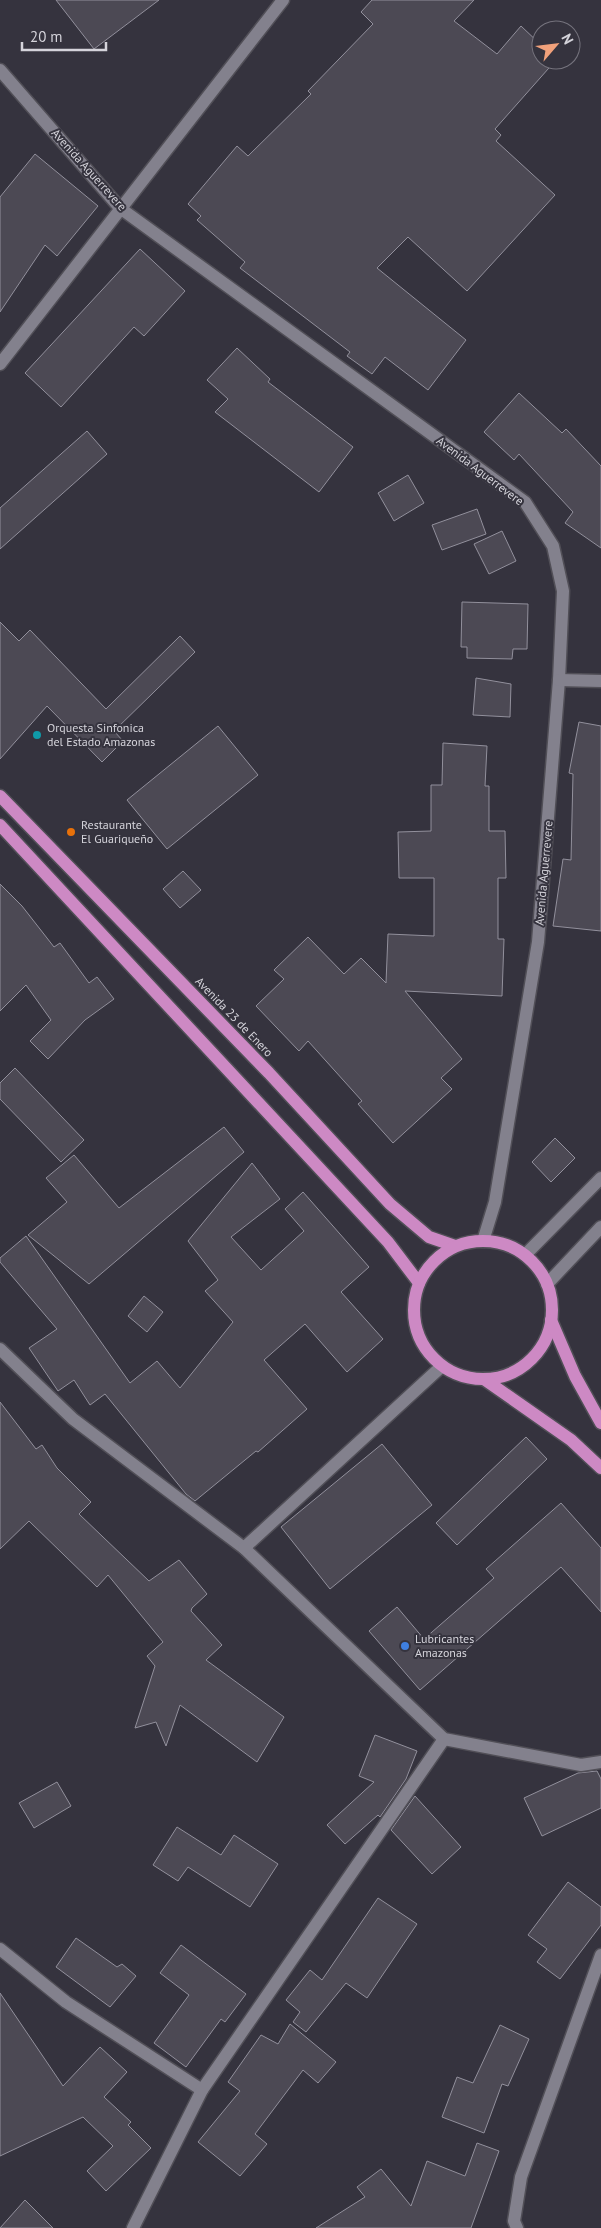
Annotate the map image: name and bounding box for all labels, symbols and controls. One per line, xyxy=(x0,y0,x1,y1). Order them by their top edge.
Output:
scale bar xyxy=(22,20,106,52)
north arrow xyxy=(531,20,581,70)
text: 20 m xyxy=(30,27,63,46)
text: N xyxy=(557,31,578,47)
street label: Avenida Aguerrevere xyxy=(49,126,130,214)
street label: Avenida Aguerrevere xyxy=(434,433,527,508)
place label: Orquesta Sinfonica del Estado Amazonas xyxy=(47,720,155,749)
marker: Orquesta Sinfonica del Estado Amazonas xyxy=(31,729,43,741)
place label: Restaurante El Guariqueño xyxy=(81,817,153,846)
street label: Avenida Aguerrevere xyxy=(531,820,556,926)
marker: Restaurante El Guariqueño xyxy=(65,826,77,838)
street label: Avenida 23 de Enero xyxy=(192,974,276,1060)
place label: Lubricantes Amazonas xyxy=(415,1631,474,1660)
marker: Lubricantes Amazonas xyxy=(399,1640,411,1652)

